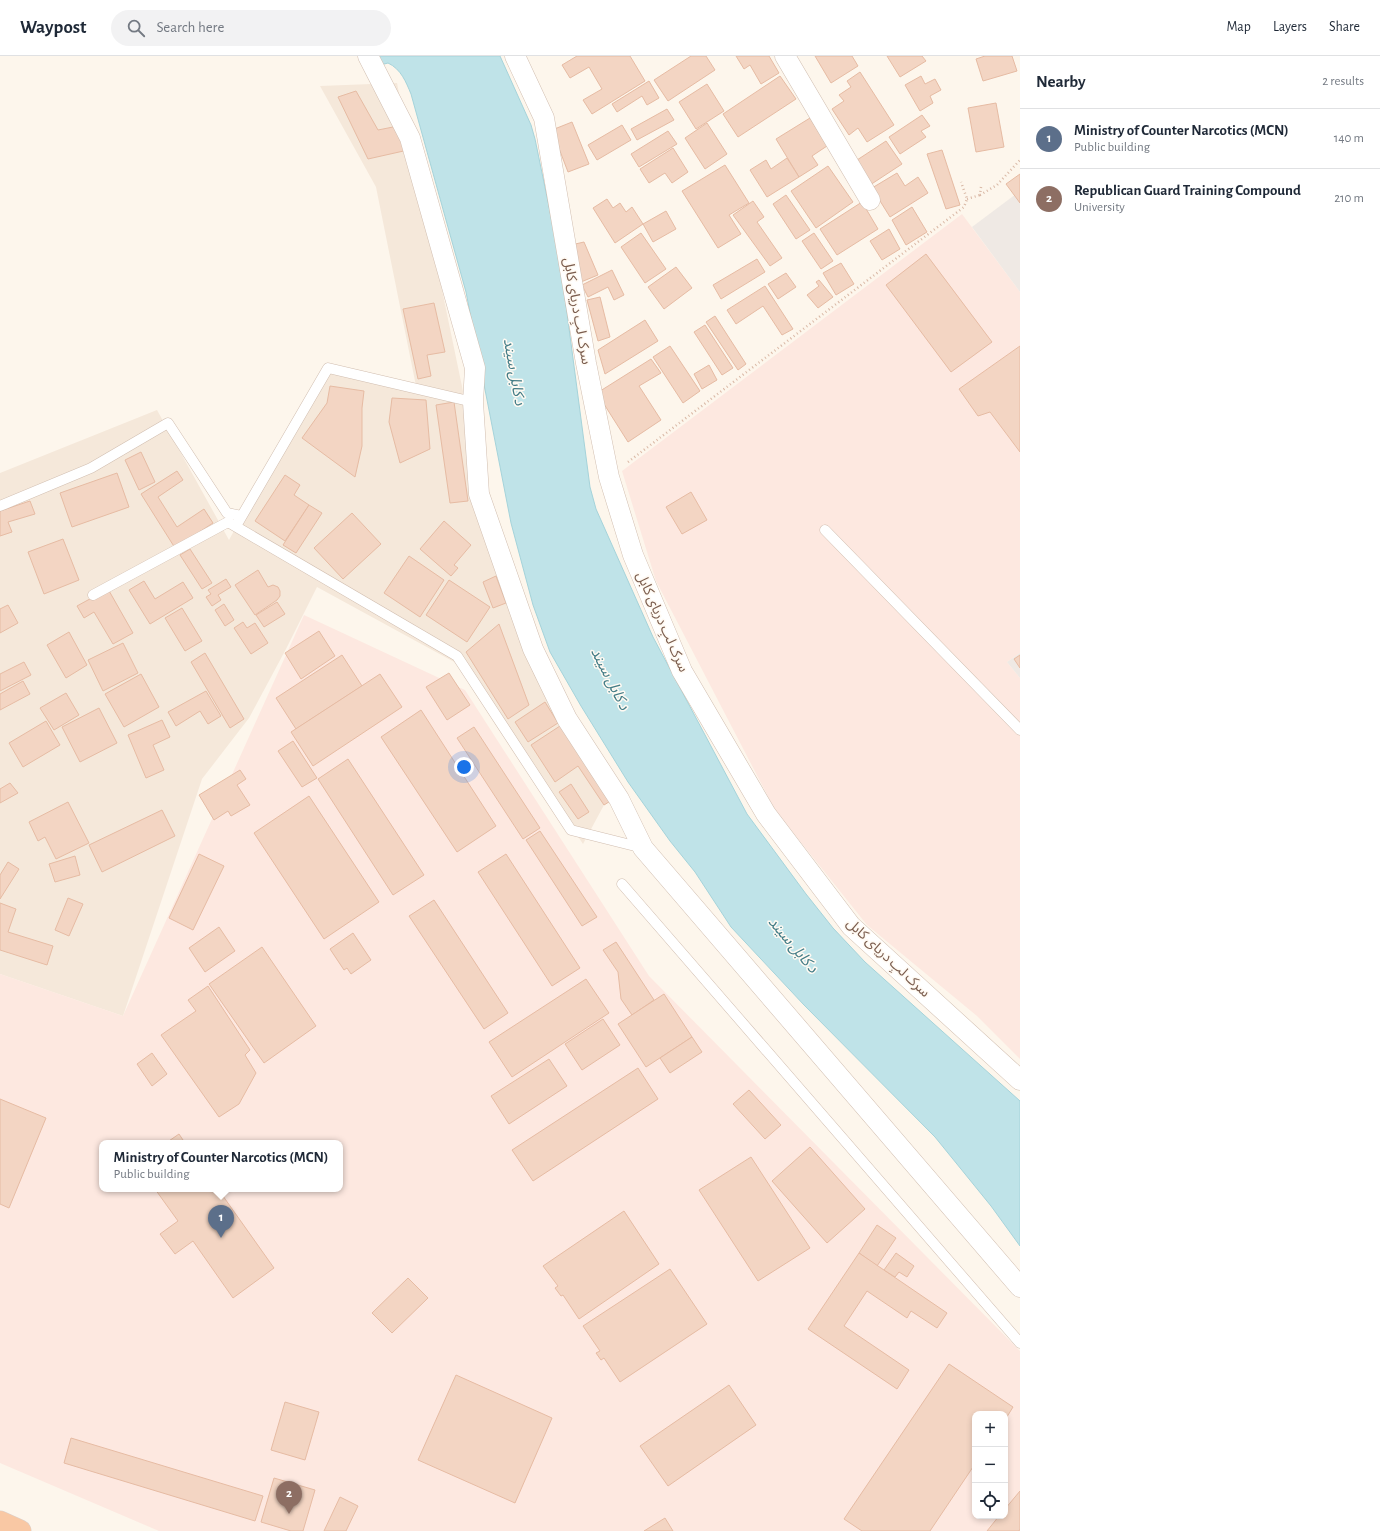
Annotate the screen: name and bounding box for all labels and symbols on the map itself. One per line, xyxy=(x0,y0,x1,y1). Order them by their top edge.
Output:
street label: سرک لبِ دریای کابل xyxy=(558,256,593,366)
water label: د کابل سيند xyxy=(500,337,527,408)
street label: سرک لبِ دریای کابل xyxy=(631,570,690,676)
water label: د کابل سيند xyxy=(587,645,632,714)
your location xyxy=(454,757,474,777)
water label: د کابل سيند xyxy=(765,914,821,977)
street label: سرک لبِ دریای کابل xyxy=(842,916,932,1002)
pin: 1 xyxy=(208,1205,234,1238)
pin: 2 xyxy=(276,1481,302,1514)

